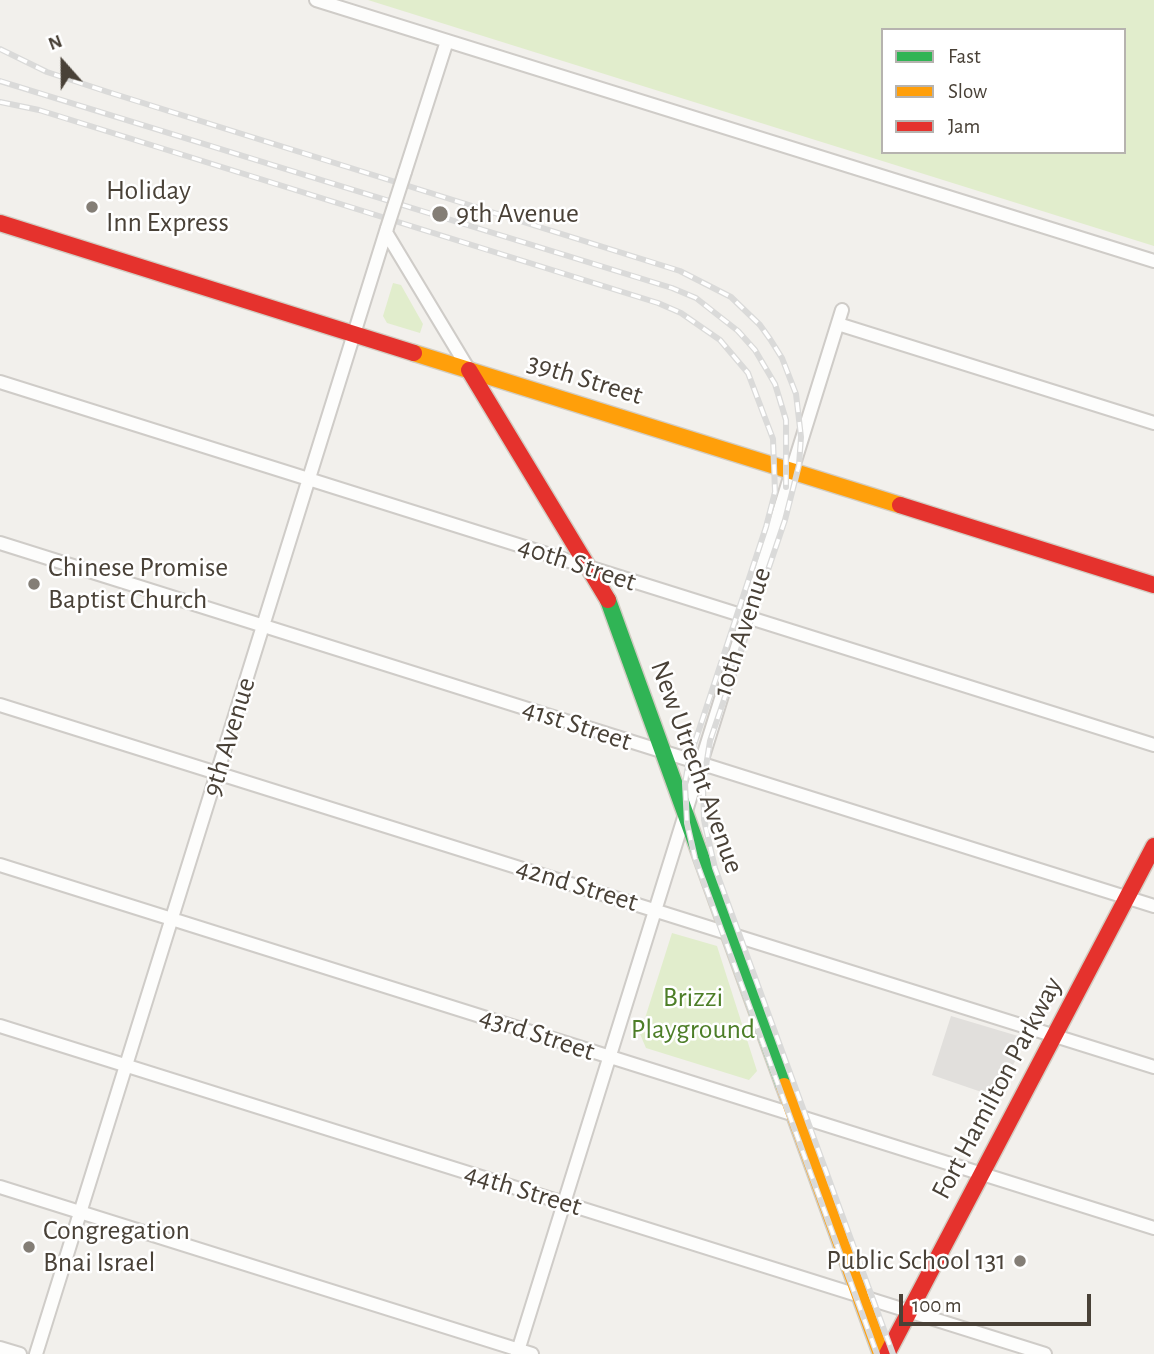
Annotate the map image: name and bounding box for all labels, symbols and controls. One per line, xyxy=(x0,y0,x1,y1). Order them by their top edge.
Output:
north arrow xyxy=(28,28,98,98)
legend xyxy=(881,28,1126,154)
text: N xyxy=(46,32,65,54)
text: Fast xyxy=(948,46,981,67)
text: Slow xyxy=(948,81,987,102)
text: Jam xyxy=(948,116,980,137)
place label: Holiday Inn Express xyxy=(106,174,229,240)
place label: 9th Avenue xyxy=(456,197,579,231)
marker: Holiday Inn Express xyxy=(84,199,100,215)
marker: 9th Avenue xyxy=(430,204,450,224)
street label: 39th Street xyxy=(523,346,647,412)
street label: 40th Street xyxy=(514,529,640,599)
place label: Chinese Promise Baptist Church xyxy=(48,551,228,617)
street label: 10th Avenue xyxy=(705,563,779,701)
marker: Chinese Promise Baptist Church xyxy=(26,576,42,592)
street label: New Utrecht Avenue xyxy=(643,656,751,878)
street label: 9th Avenue xyxy=(195,673,263,801)
street label: 41st Street xyxy=(518,692,636,758)
street label: 42nd Street xyxy=(512,851,642,919)
street label: Fort Hamilton Parkway xyxy=(924,971,1070,1205)
park label: Brizzi Playground xyxy=(631,981,755,1047)
street label: 43rd Street xyxy=(475,1000,599,1068)
street label: 44th Street xyxy=(460,1156,586,1224)
place label: Congregation Bnai Israel xyxy=(43,1214,190,1280)
marker: Congregation Bnai Israel xyxy=(21,1239,37,1255)
place label: Public School 131 xyxy=(826,1244,1006,1278)
marker: Public School 131 xyxy=(1012,1253,1028,1269)
scale bar xyxy=(902,1280,1094,1324)
text: 100 m xyxy=(912,1295,962,1316)

